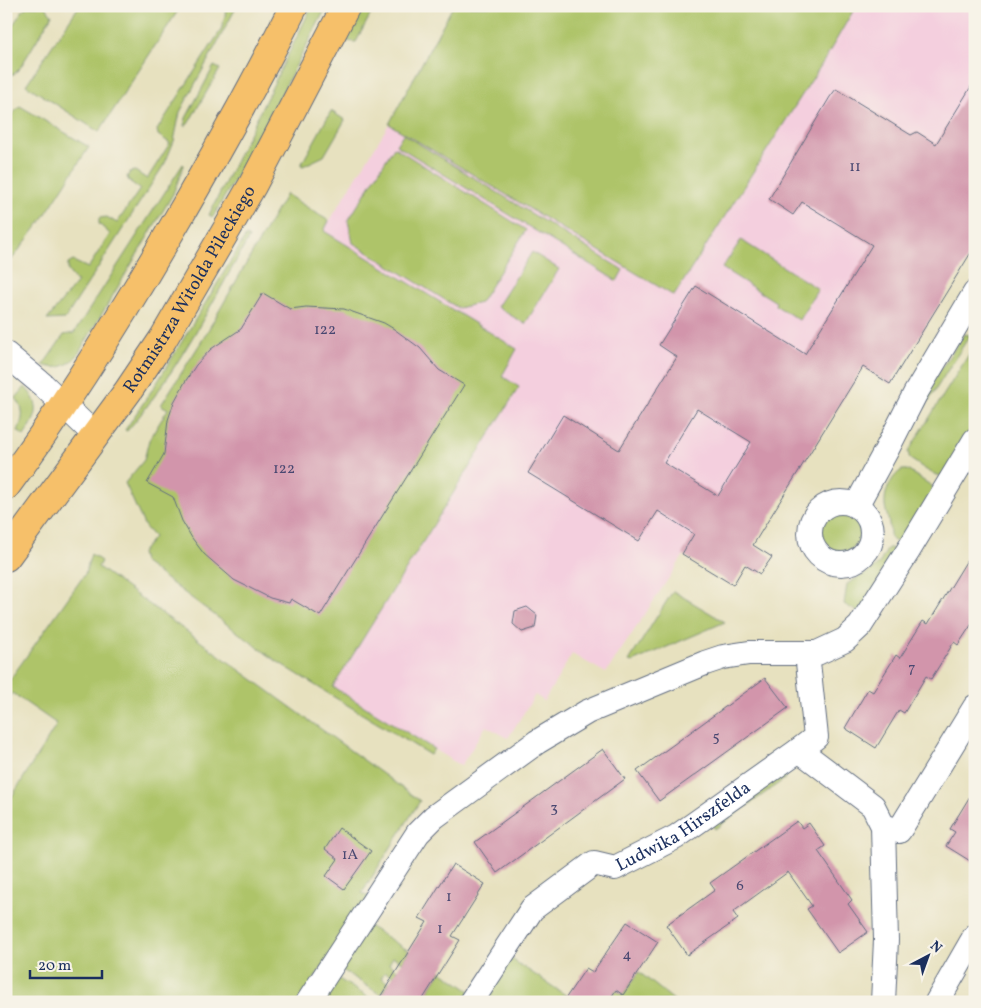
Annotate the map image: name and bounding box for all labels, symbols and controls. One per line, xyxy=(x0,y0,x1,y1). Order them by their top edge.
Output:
house number: 11 xyxy=(849,157,861,178)
street label: Rotmistrza Witolda Pileckiego xyxy=(117,181,262,398)
house number: 122 xyxy=(314,320,336,341)
house number: 122 xyxy=(273,459,295,480)
house number: 7 xyxy=(908,658,916,679)
house number: 5 xyxy=(712,727,720,748)
street label: Ludwika Hirszfelda xyxy=(612,775,756,878)
house number: 3 xyxy=(550,798,558,819)
house number: 1A xyxy=(342,845,359,866)
house number: 6 xyxy=(736,876,744,897)
house number: 1 xyxy=(446,887,452,908)
house number: 1 xyxy=(437,919,443,940)
north arrow xyxy=(904,930,954,980)
text: N xyxy=(925,937,946,958)
house number: 4 xyxy=(623,945,632,966)
scale bar xyxy=(30,948,102,980)
text: 20 m xyxy=(38,956,71,977)

